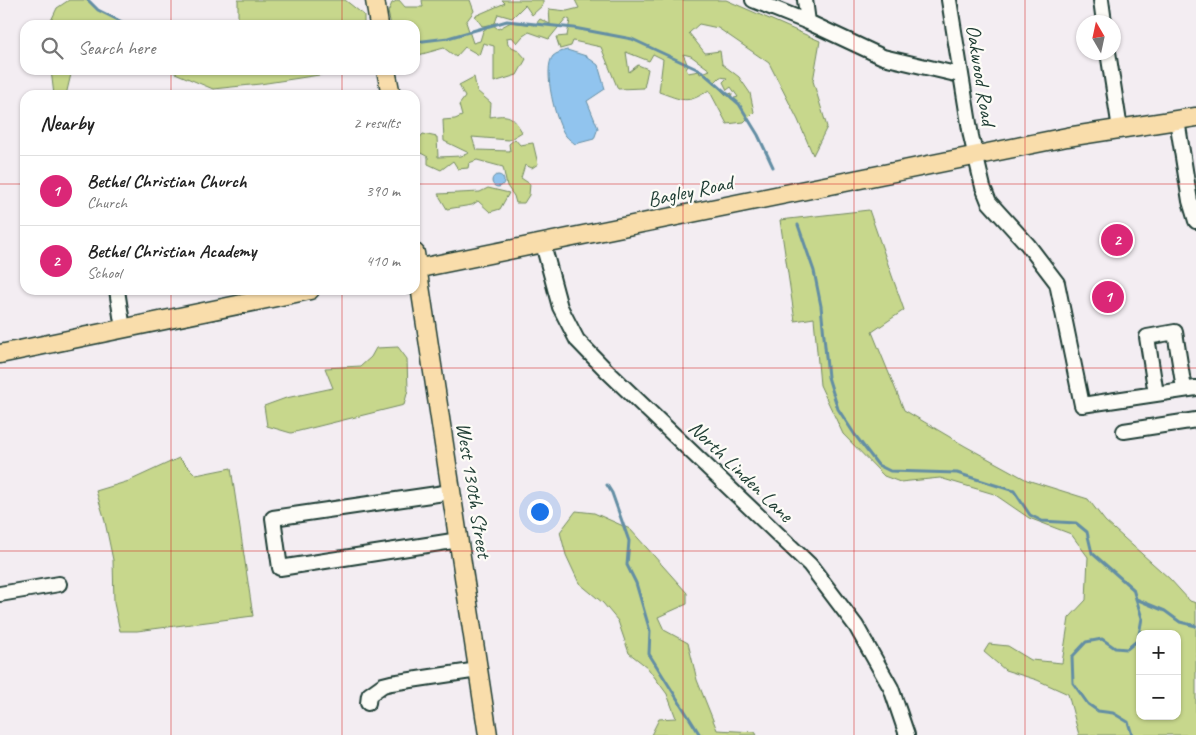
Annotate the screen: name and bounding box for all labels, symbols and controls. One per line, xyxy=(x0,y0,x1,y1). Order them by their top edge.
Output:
north arrow xyxy=(1076,15,1121,60)
search box xyxy=(20,20,420,75)
street label: Oakwood Road xyxy=(960,23,1002,131)
icon: search xyxy=(38,34,66,62)
text: Search here xyxy=(78,36,155,60)
text: Nearby xyxy=(40,110,93,136)
text: 2 results xyxy=(353,113,400,133)
text: Bethel Christian Church xyxy=(87,169,247,193)
street label: Bagley Road xyxy=(645,169,738,213)
text: 1 xyxy=(52,181,60,201)
text: 390 m xyxy=(366,181,400,201)
text: Church xyxy=(87,193,127,213)
pin: 2 xyxy=(1101,221,1133,259)
text: Bethel Christian Academy xyxy=(87,239,256,263)
text: 2 xyxy=(52,251,60,271)
text: 410 m xyxy=(366,251,400,271)
text: School xyxy=(87,263,121,283)
pin: 1 xyxy=(1092,278,1124,316)
street label: North Linden Lane xyxy=(683,415,800,528)
street label: West 130th Street xyxy=(450,421,498,562)
your location xyxy=(527,499,553,525)
map controls xyxy=(1136,630,1181,720)
button: + xyxy=(1136,630,1181,675)
button: − xyxy=(1136,675,1181,720)

